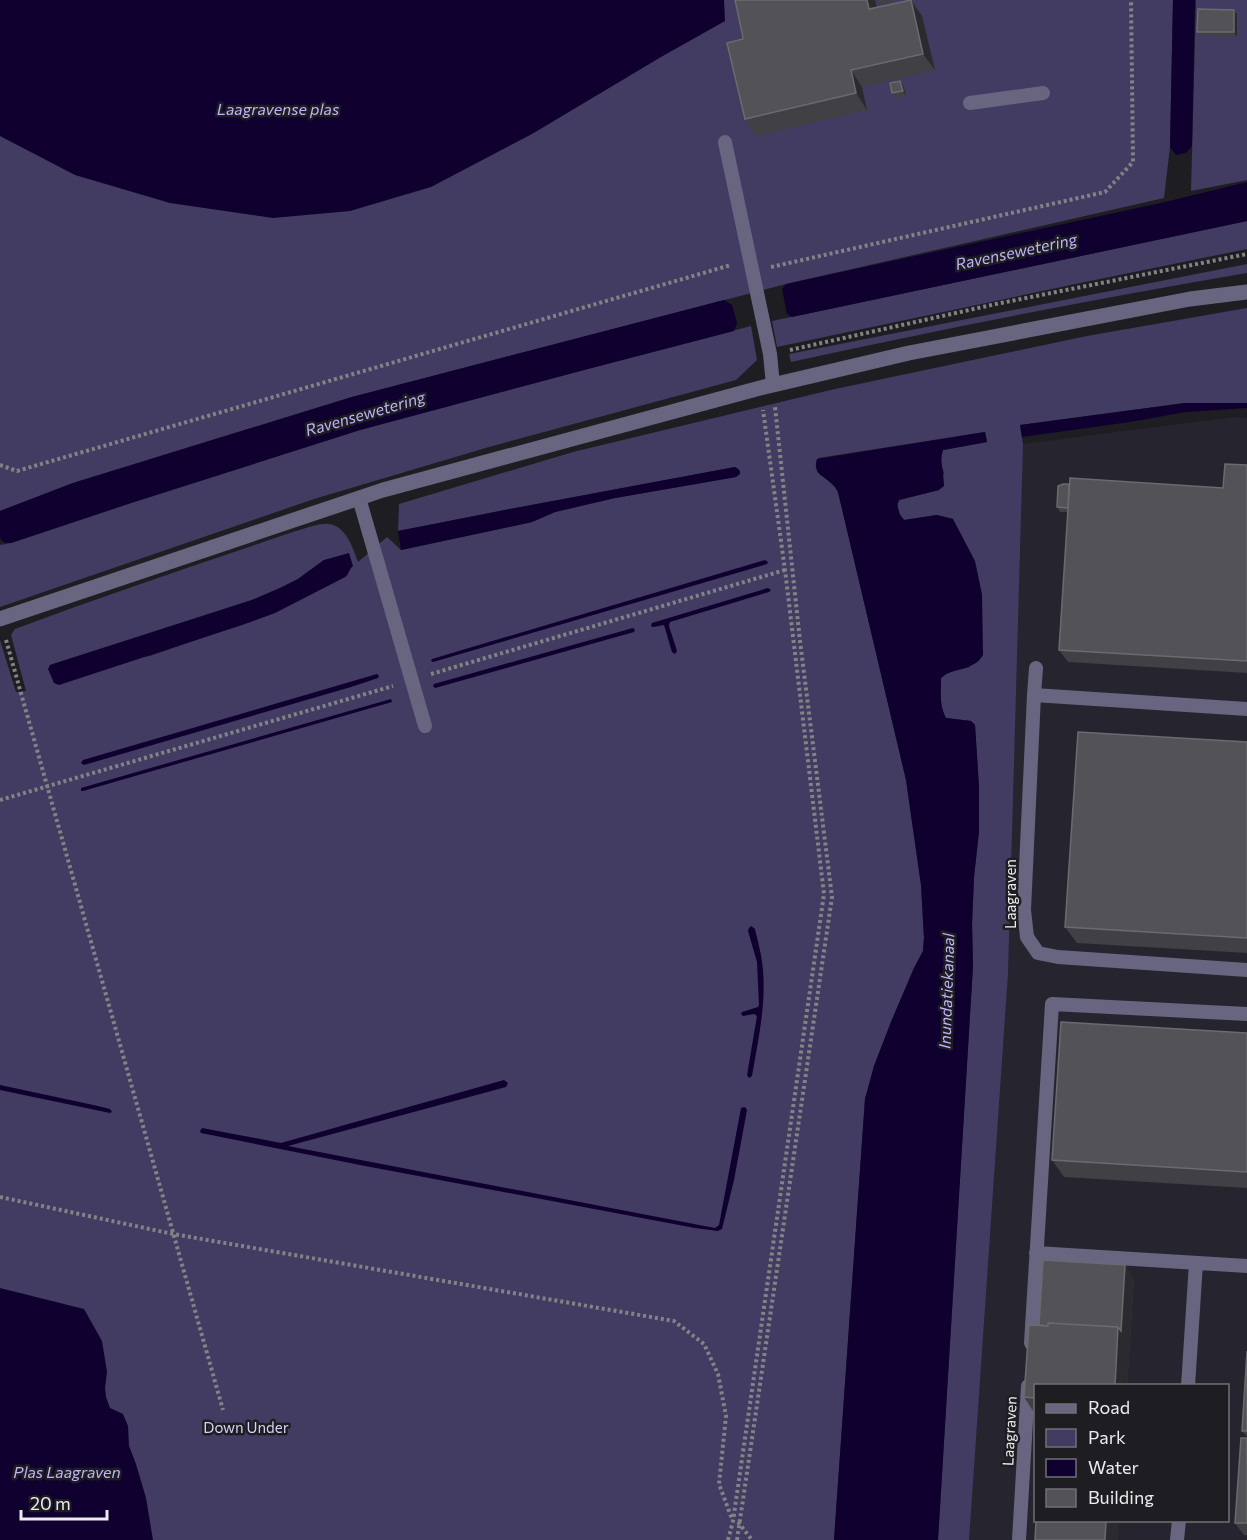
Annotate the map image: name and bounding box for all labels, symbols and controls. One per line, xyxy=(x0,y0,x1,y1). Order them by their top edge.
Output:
water label: Laagravense plas xyxy=(217,99,339,118)
water label: Ravensewetering xyxy=(953,229,1080,273)
water label: Ravensewetering xyxy=(303,386,429,439)
street label: Laagraven xyxy=(1001,859,1019,929)
water label: Inundatiekanaal xyxy=(934,932,958,1049)
legend xyxy=(1034,1384,1229,1522)
street label: Laagraven xyxy=(998,1396,1020,1466)
text: Road xyxy=(1088,1396,1130,1418)
park label: Down Under xyxy=(203,1418,289,1436)
text: Park xyxy=(1088,1426,1126,1448)
text: Water xyxy=(1088,1456,1139,1478)
water label: Plas Laagraven xyxy=(13,1462,121,1481)
scale bar xyxy=(21,1483,106,1521)
text: Building xyxy=(1088,1486,1154,1508)
text: 20 m xyxy=(30,1492,71,1514)

